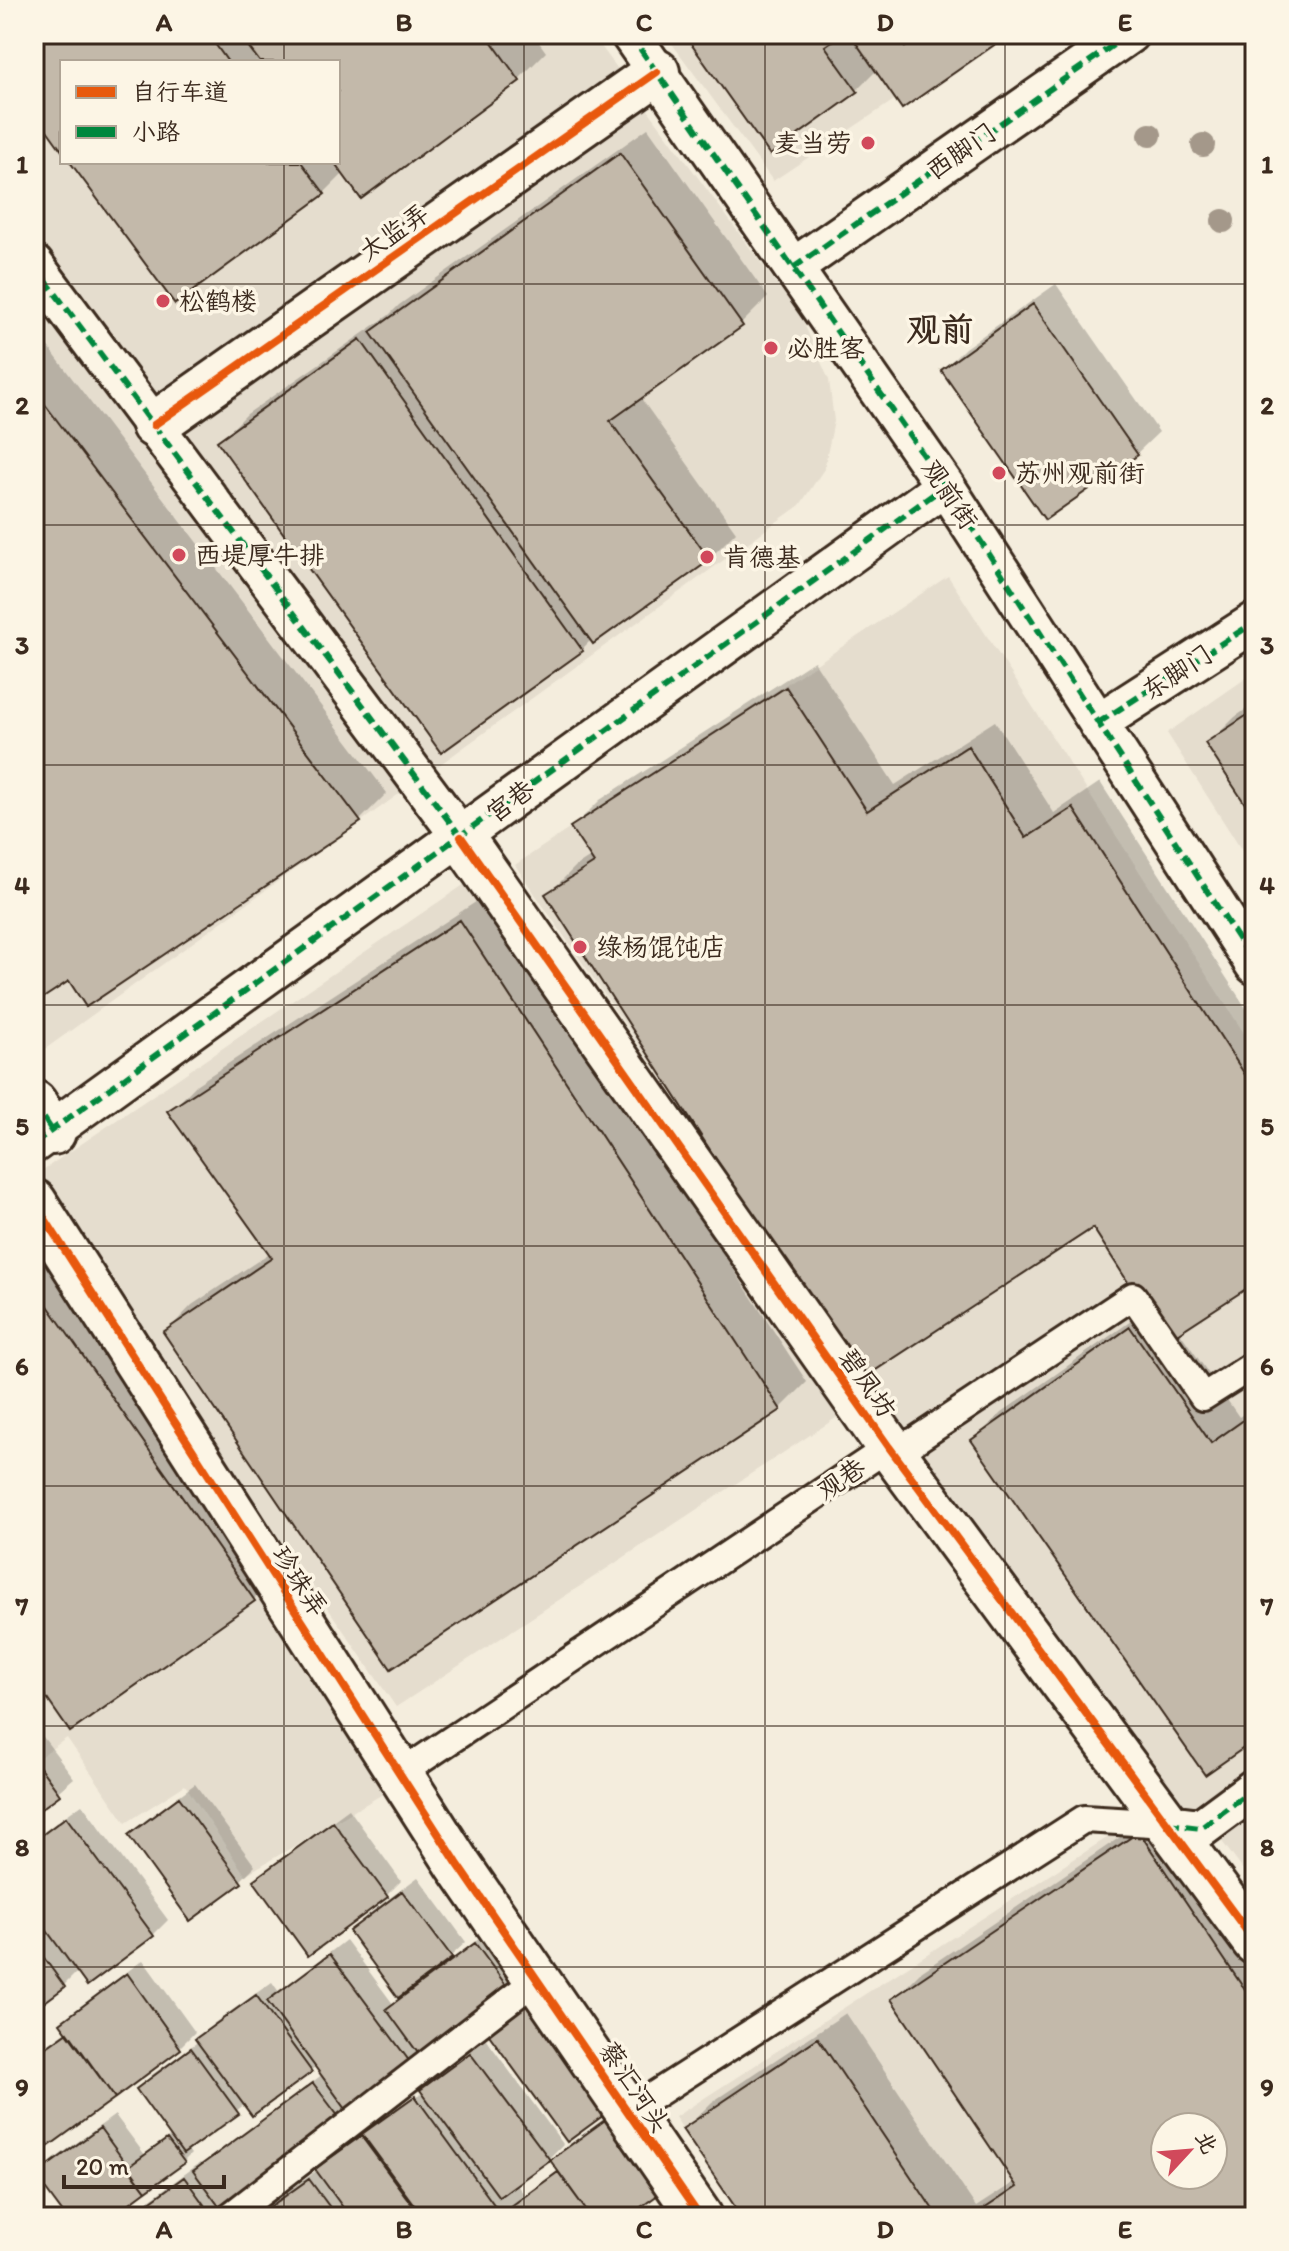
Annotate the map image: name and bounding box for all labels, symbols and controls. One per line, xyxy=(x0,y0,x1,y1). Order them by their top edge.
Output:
text: A xyxy=(155,6,173,38)
text: B xyxy=(396,6,413,38)
text: C xyxy=(636,6,653,38)
text: D xyxy=(876,6,894,38)
text: E xyxy=(1118,6,1132,38)
legend xyxy=(60,60,340,164)
text: 自行车道 xyxy=(132,77,228,106)
street label: 西脚门 xyxy=(920,116,1002,186)
text: 小路 xyxy=(132,117,180,146)
place label: 麦当劳 xyxy=(774,127,852,159)
marker: 麦当劳 xyxy=(859,134,877,152)
text: 1 xyxy=(16,148,28,180)
text: 1 xyxy=(1261,148,1273,180)
street label: 太监弄 xyxy=(353,197,435,267)
place label: 松鹤楼 xyxy=(179,285,257,317)
marker: 松鹤楼 xyxy=(154,292,172,310)
district label: 观前 xyxy=(906,309,974,350)
place label: 必胜客 xyxy=(787,332,865,364)
marker: 必胜客 xyxy=(762,339,780,357)
text: 2 xyxy=(15,389,29,421)
text: 2 xyxy=(1260,389,1274,421)
street label: 观前街 xyxy=(915,453,985,535)
place label: 苏州观前街 xyxy=(1015,457,1145,489)
marker: 苏州观前街 xyxy=(990,464,1008,482)
place label: 西堤厚牛排 xyxy=(195,539,325,571)
place label: 肯德基 xyxy=(723,541,801,573)
marker: 西堤厚牛排 xyxy=(170,546,188,564)
marker: 肯德基 xyxy=(698,548,716,566)
text: 3 xyxy=(15,629,29,661)
text: 3 xyxy=(1260,629,1274,661)
street label: 东脚门 xyxy=(1136,637,1218,707)
street label: 宫巷 xyxy=(480,773,540,829)
text: 4 xyxy=(14,869,30,901)
text: 4 xyxy=(1259,869,1275,901)
place label: 绿杨馄饨店 xyxy=(596,931,726,963)
marker: 绿杨馄饨店 xyxy=(571,938,589,956)
text: 5 xyxy=(15,1110,29,1142)
text: 5 xyxy=(1260,1110,1274,1142)
street label: 碧凤坊 xyxy=(833,1342,903,1424)
text: 6 xyxy=(15,1350,29,1382)
text: 6 xyxy=(1260,1350,1274,1382)
street label: 观巷 xyxy=(810,1451,872,1507)
street label: 珍珠弄 xyxy=(265,1540,335,1622)
text: 7 xyxy=(15,1590,29,1622)
text: 7 xyxy=(1260,1590,1274,1622)
text: 8 xyxy=(15,1831,29,1863)
text: 8 xyxy=(1260,1831,1274,1863)
street label: 蔡汇河头 xyxy=(593,2035,677,2139)
text: 9 xyxy=(15,2071,29,2103)
text: 9 xyxy=(1260,2071,1274,2103)
north arrow xyxy=(1149,2111,1229,2191)
text: 北 xyxy=(1190,2127,1223,2158)
scale bar xyxy=(64,2139,224,2189)
text: 20 m xyxy=(76,2152,129,2181)
text: A xyxy=(155,2213,173,2245)
text: B xyxy=(396,2213,413,2245)
text: C xyxy=(636,2213,653,2245)
text: D xyxy=(876,2213,894,2245)
text: E xyxy=(1118,2213,1132,2245)

